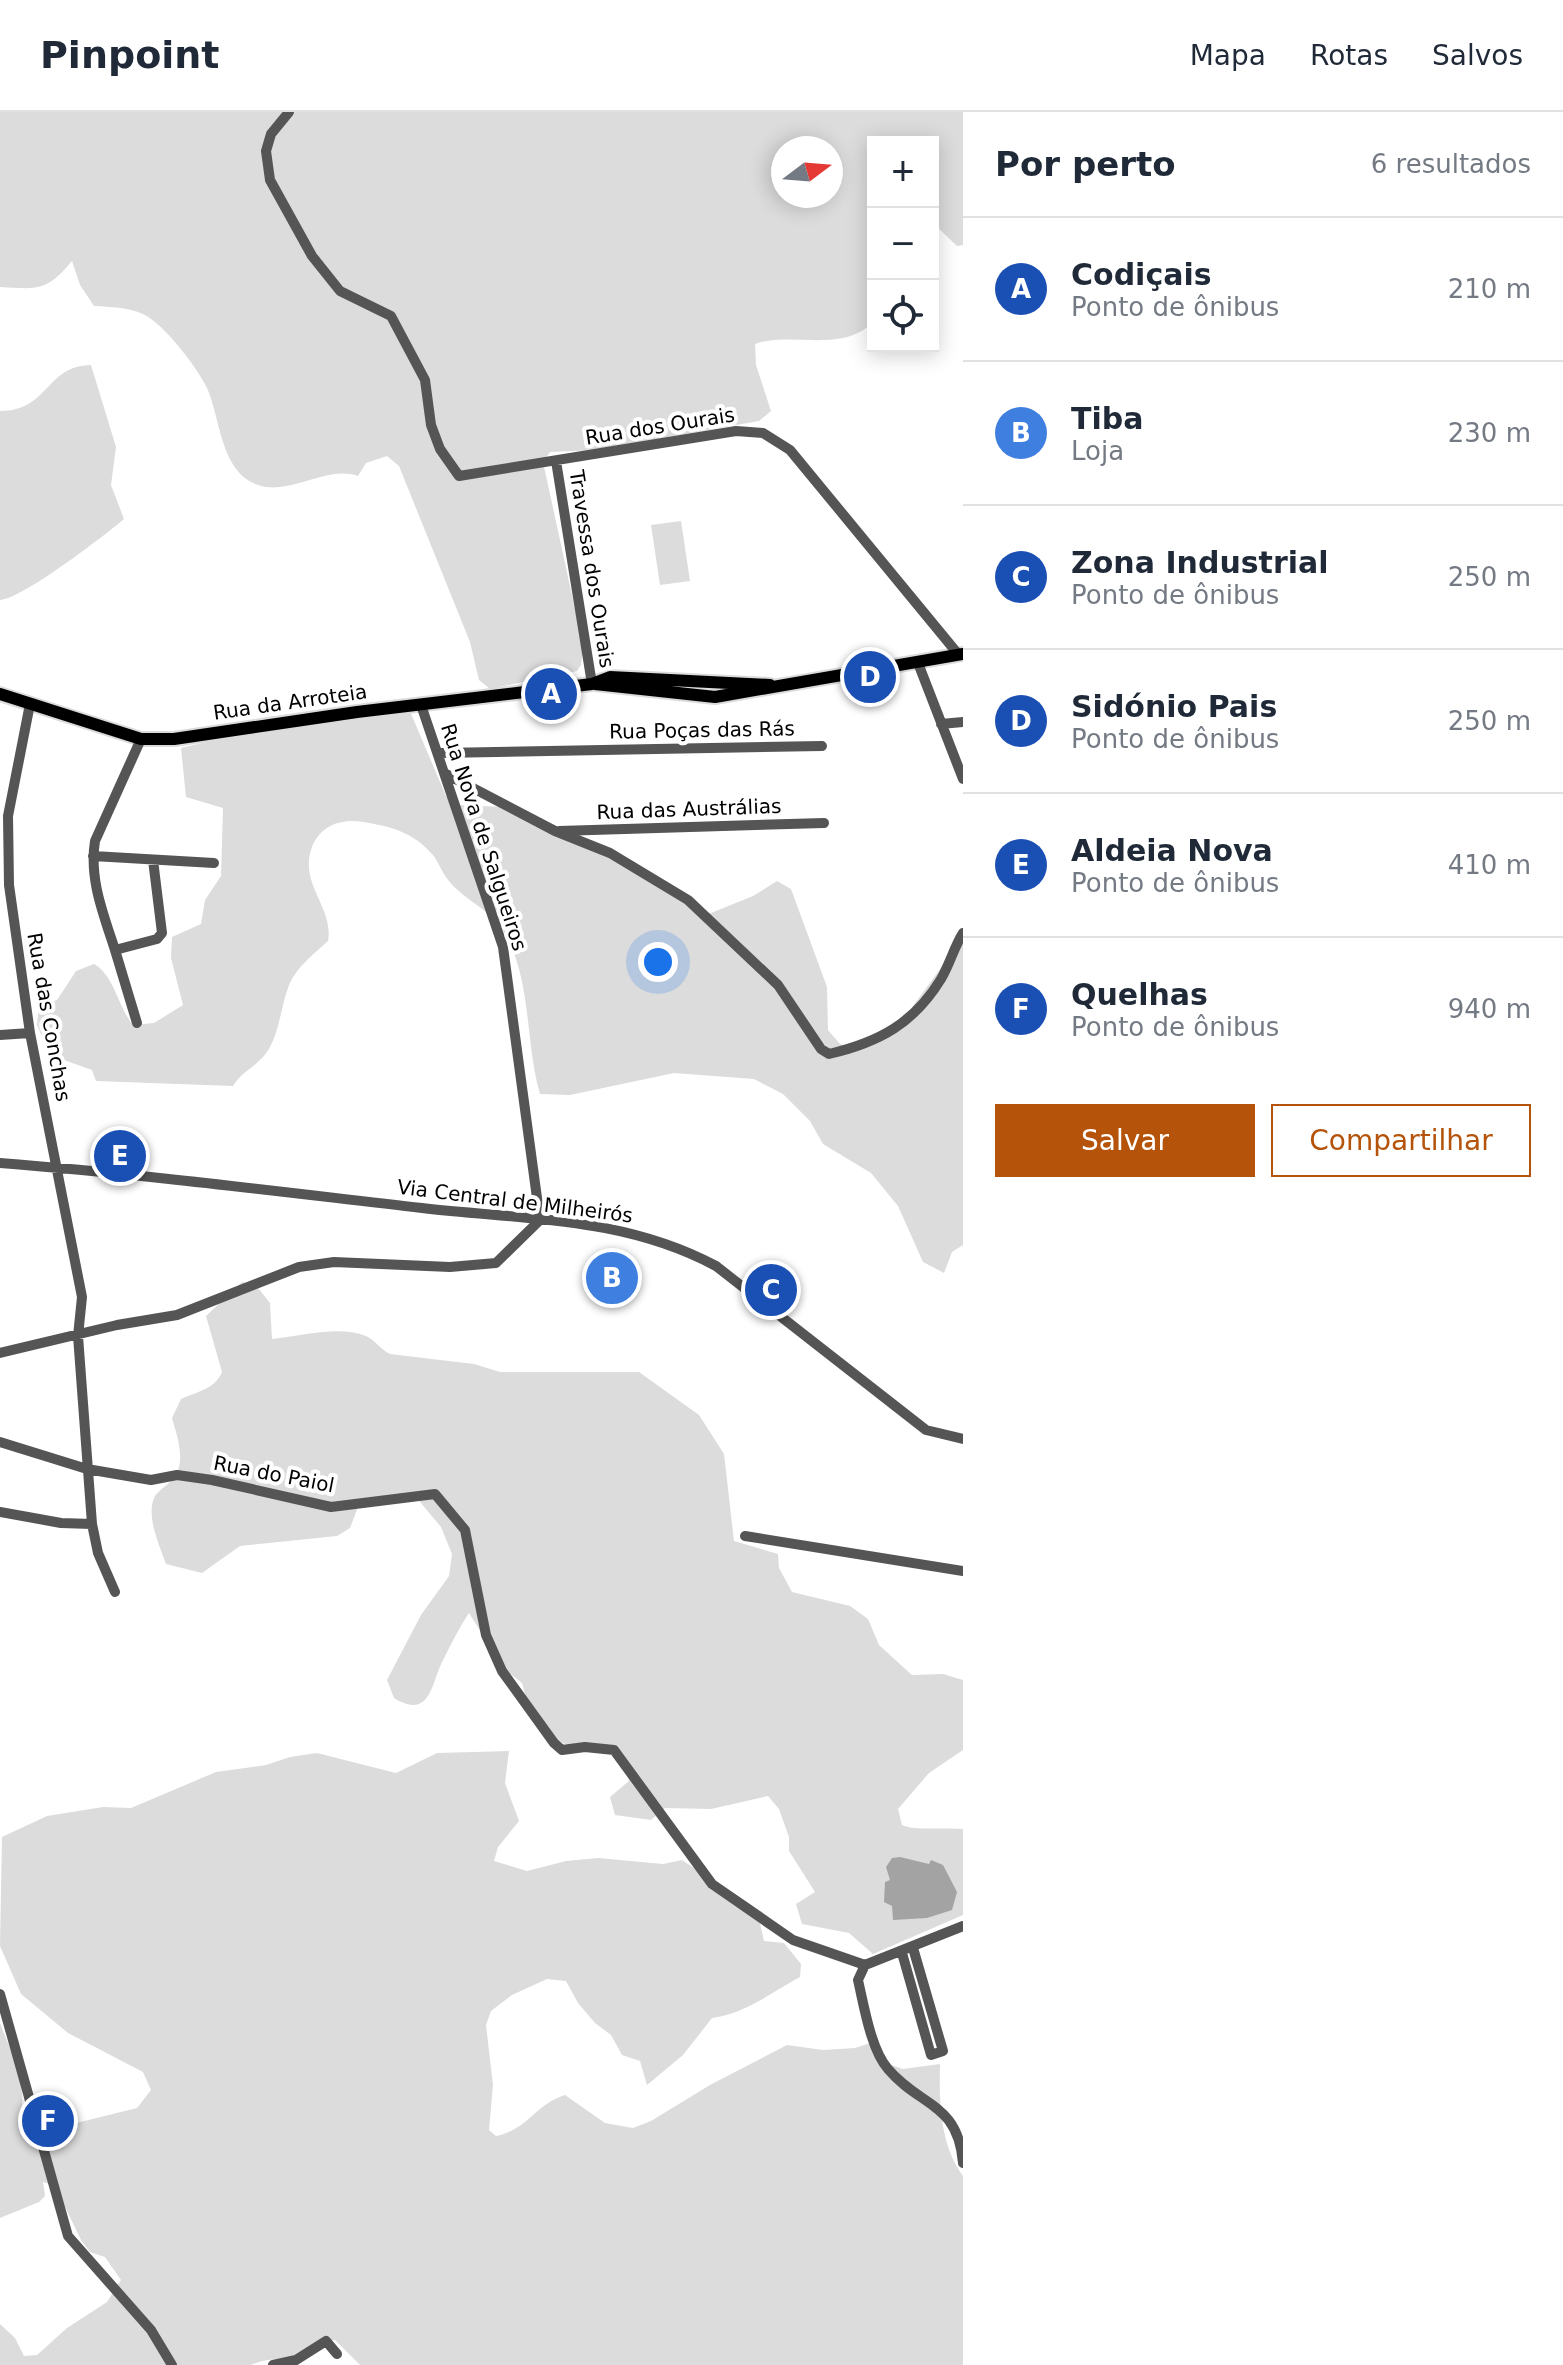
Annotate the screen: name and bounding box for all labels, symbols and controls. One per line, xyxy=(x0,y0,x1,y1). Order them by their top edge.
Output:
text: Pinpoint xyxy=(40,33,219,77)
text: Mapa xyxy=(1190,39,1266,72)
text: Rotas xyxy=(1310,39,1388,72)
text: Salvos xyxy=(1432,39,1523,72)
north arrow xyxy=(771,136,843,208)
map controls xyxy=(867,136,939,352)
button: + xyxy=(867,136,939,208)
text: Por perto xyxy=(995,144,1176,184)
text: 6 resultados xyxy=(1371,149,1531,179)
button: − xyxy=(867,208,939,280)
text: Codiçais xyxy=(1071,257,1212,292)
text: A xyxy=(1011,274,1031,304)
text: 210 m xyxy=(1448,274,1531,304)
button: locate xyxy=(867,280,939,352)
text: Ponto de ônibus xyxy=(1071,292,1279,322)
text: Tiba xyxy=(1071,401,1143,436)
street label: Rua dos Ourais xyxy=(584,402,736,450)
text: B xyxy=(1011,418,1031,448)
text: 230 m xyxy=(1448,418,1531,448)
text: Loja xyxy=(1071,436,1124,466)
street label: Travessa dos Ourais xyxy=(564,467,619,670)
text: Zona Industrial xyxy=(1071,545,1329,580)
text: C xyxy=(1011,562,1031,592)
text: 250 m xyxy=(1448,562,1531,592)
text: Ponto de ônibus xyxy=(1071,580,1279,610)
pin: D xyxy=(844,647,896,707)
pin: A xyxy=(525,664,577,724)
street label: Rua da Arroteia xyxy=(212,679,368,725)
text: Sidónio Pais xyxy=(1071,689,1277,724)
text: D xyxy=(1010,706,1032,736)
text: 250 m xyxy=(1448,706,1531,736)
street label: Rua Poças das Rás xyxy=(609,716,795,744)
street label: Rua Nova de Salgueiros xyxy=(436,720,532,954)
text: Ponto de ônibus xyxy=(1071,724,1279,754)
street label: Rua das Austrálias xyxy=(596,794,782,824)
text: Aldeia Nova xyxy=(1071,833,1273,868)
text: E xyxy=(1012,850,1030,880)
text: 410 m xyxy=(1448,850,1531,880)
text: Ponto de ônibus xyxy=(1071,868,1279,898)
street label: Rua das Conchas xyxy=(22,931,76,1103)
your location xyxy=(638,942,678,982)
text: Quelhas xyxy=(1071,977,1208,1012)
text: F xyxy=(1012,994,1030,1024)
text: 940 m xyxy=(1448,994,1531,1024)
text: Ponto de ônibus xyxy=(1071,1012,1279,1042)
button: Salvar xyxy=(995,1104,1255,1177)
button: Compartilhar xyxy=(1271,1104,1531,1177)
pin: E xyxy=(94,1126,146,1186)
street label: Via Central de Milheirós xyxy=(396,1175,634,1227)
pin: B xyxy=(586,1248,638,1308)
pin: C xyxy=(745,1260,797,1320)
street label: Rua do Paiol xyxy=(212,1451,336,1497)
pin: F xyxy=(22,2091,74,2151)

